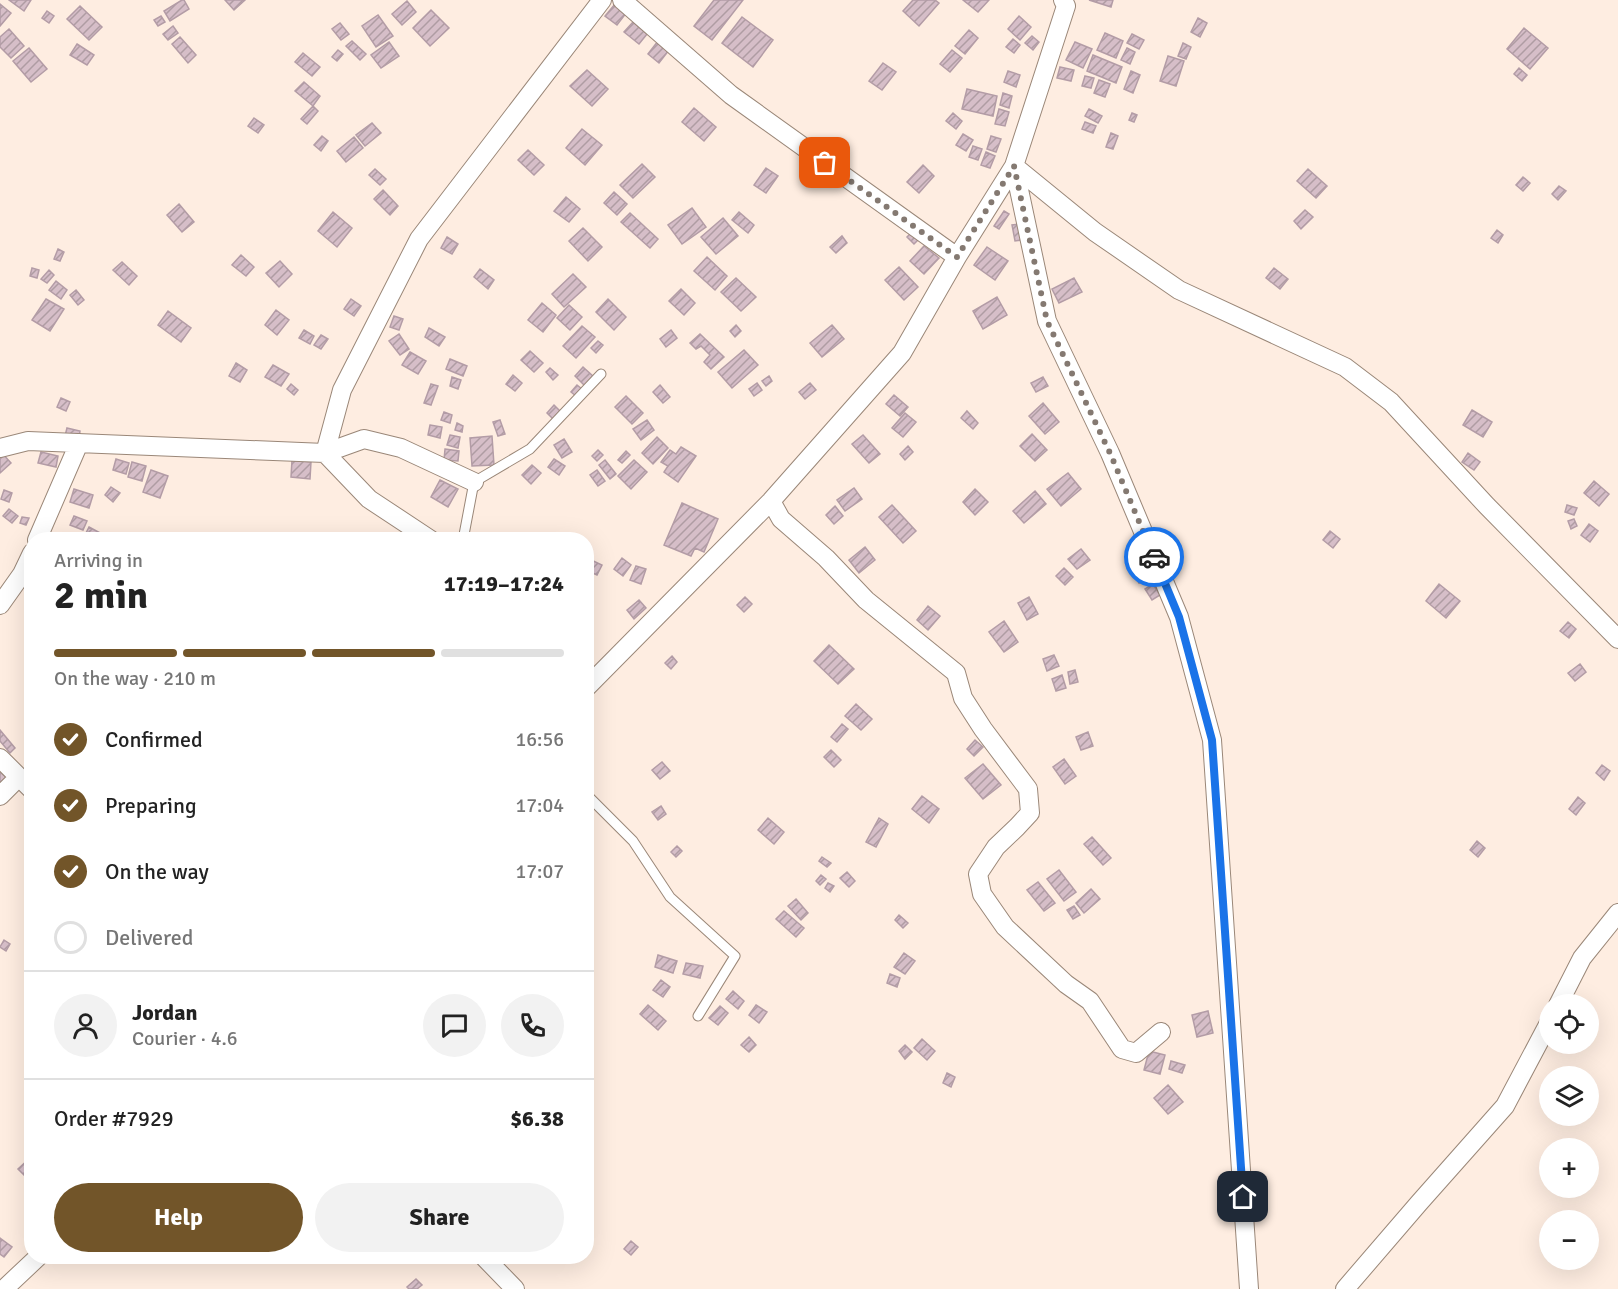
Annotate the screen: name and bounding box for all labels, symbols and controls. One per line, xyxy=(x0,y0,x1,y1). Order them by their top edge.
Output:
pin xyxy=(799,137,850,188)
icon: bag xyxy=(808,146,841,179)
courier xyxy=(1124,527,1184,587)
icon: car xyxy=(1138,541,1171,574)
text: Arriving in xyxy=(54,548,143,573)
text: 17:19–17:24 xyxy=(444,570,564,597)
text: 2 min xyxy=(54,571,148,619)
text: On the way · 210 m xyxy=(54,666,216,691)
icon: check xyxy=(54,723,87,756)
text: Confirmed xyxy=(105,726,203,753)
text: 16:56 xyxy=(515,727,564,752)
icon: check xyxy=(54,789,87,822)
text: Preparing xyxy=(105,792,197,819)
text: 17:04 xyxy=(515,793,564,818)
icon: check xyxy=(54,855,87,888)
text: On the way xyxy=(105,858,209,885)
text: 17:07 xyxy=(515,859,564,884)
text: Delivered xyxy=(105,924,193,951)
button: person xyxy=(54,994,117,1057)
button: chat xyxy=(423,994,486,1057)
button: phone xyxy=(501,994,564,1057)
map controls xyxy=(1539,994,1599,1270)
button: locate xyxy=(1539,994,1599,1054)
text: Jordan xyxy=(132,999,198,1026)
text: Courier · 4.6 xyxy=(132,1026,238,1051)
button: layers xyxy=(1539,1066,1599,1126)
text: Order #7929 xyxy=(54,1105,174,1132)
text: $6.38 xyxy=(510,1105,564,1132)
button: + xyxy=(1539,1138,1599,1198)
pin xyxy=(1217,1171,1268,1222)
icon: home xyxy=(1226,1180,1259,1213)
button: Help xyxy=(54,1183,303,1252)
button: Share xyxy=(315,1183,564,1252)
button: − xyxy=(1539,1210,1599,1270)

